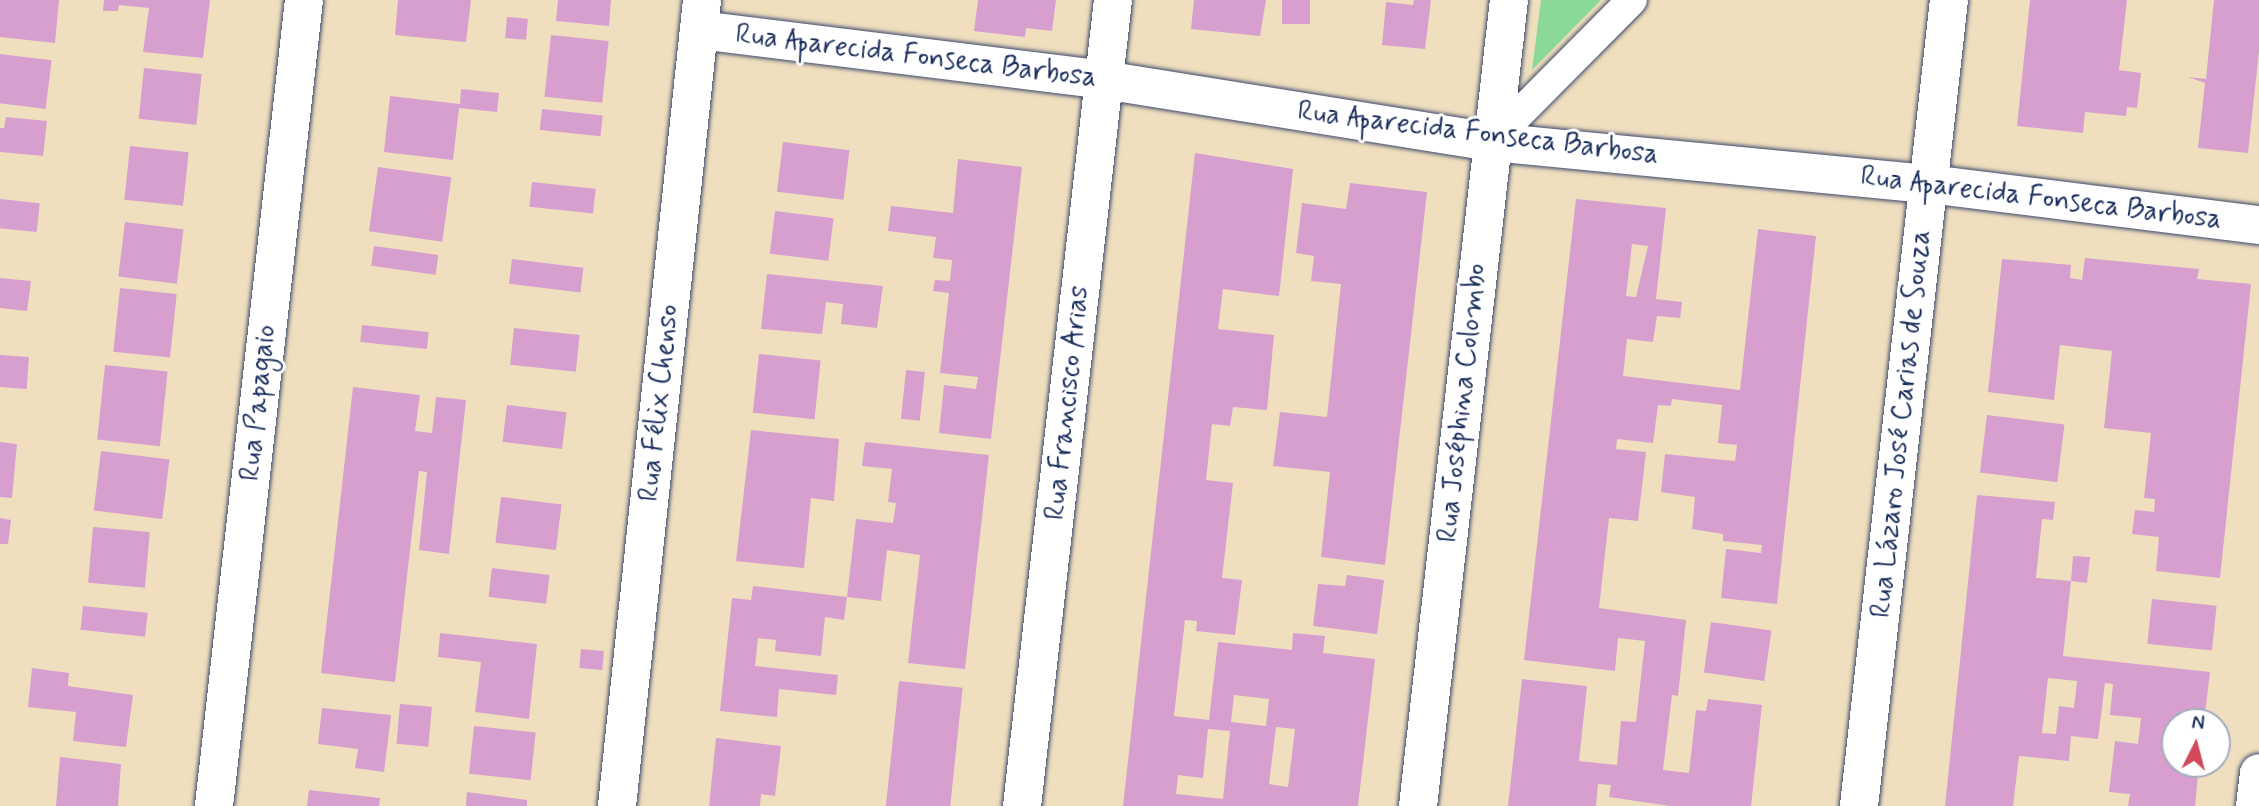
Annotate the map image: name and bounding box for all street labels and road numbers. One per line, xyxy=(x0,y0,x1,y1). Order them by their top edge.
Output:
street label: Rua Aparecida Fonseca Barbosa xyxy=(730,18,1102,96)
street label: Rua Aparecida Fonseca Barbosa xyxy=(1292,95,1664,173)
street label: Rua Aparecida Fonseca Barbosa xyxy=(1855,160,2227,238)
street label: Rua Lázaro José Carias de Souza xyxy=(1865,229,1939,619)
street label: Rua Joséphina Colombo xyxy=(1432,261,1494,545)
street label: Rua Francisco Arias xyxy=(1039,283,1097,523)
street label: Rua Félix Chenso xyxy=(632,296,688,510)
street label: Rua Papagaio xyxy=(234,325,284,481)

